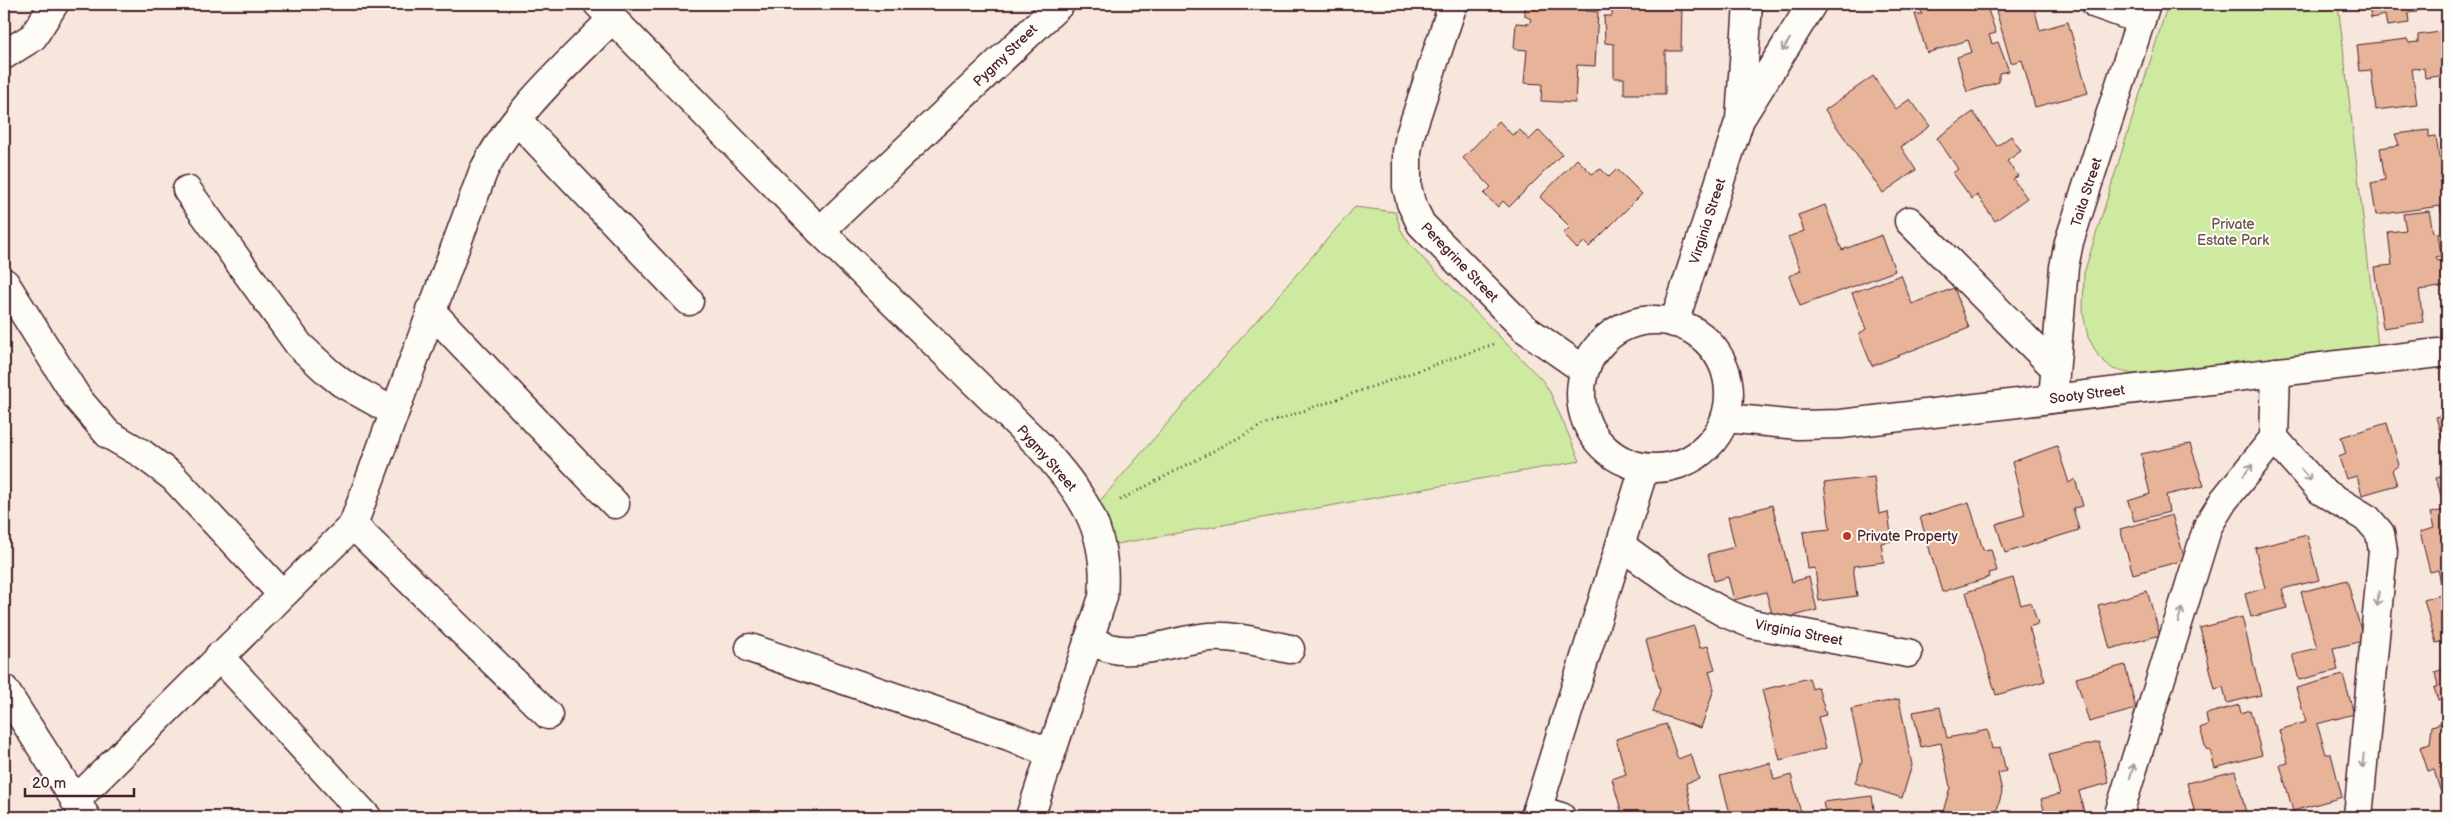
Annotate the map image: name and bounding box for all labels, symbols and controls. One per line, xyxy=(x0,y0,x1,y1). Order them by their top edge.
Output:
street label: Pygmy Street xyxy=(970,20,1041,90)
one-way arrow xyxy=(1781,38,1792,52)
street label: Taita Street xyxy=(2067,155,2106,229)
street label: Virginia Street xyxy=(1686,175,1730,266)
park label: Private Estate Park xyxy=(2197,216,2269,249)
street label: Peregrine Street xyxy=(1417,219,1502,306)
street label: Sooty Street xyxy=(2048,381,2126,408)
street label: Pygmy Street xyxy=(1013,422,1081,495)
one-way arrow xyxy=(2242,464,2253,477)
one-way arrow xyxy=(2300,468,2311,481)
place label: Private Property xyxy=(1857,528,1959,545)
marker: Private Property xyxy=(1841,530,1853,542)
one-way arrow xyxy=(2373,591,2383,607)
one-way arrow xyxy=(2176,608,2185,624)
street label: Virginia Street xyxy=(1754,616,1845,649)
one-way arrow xyxy=(2358,753,2368,769)
one-way arrow xyxy=(2128,763,2138,779)
scale bar xyxy=(25,766,134,798)
text: 20 m xyxy=(32,774,66,793)

